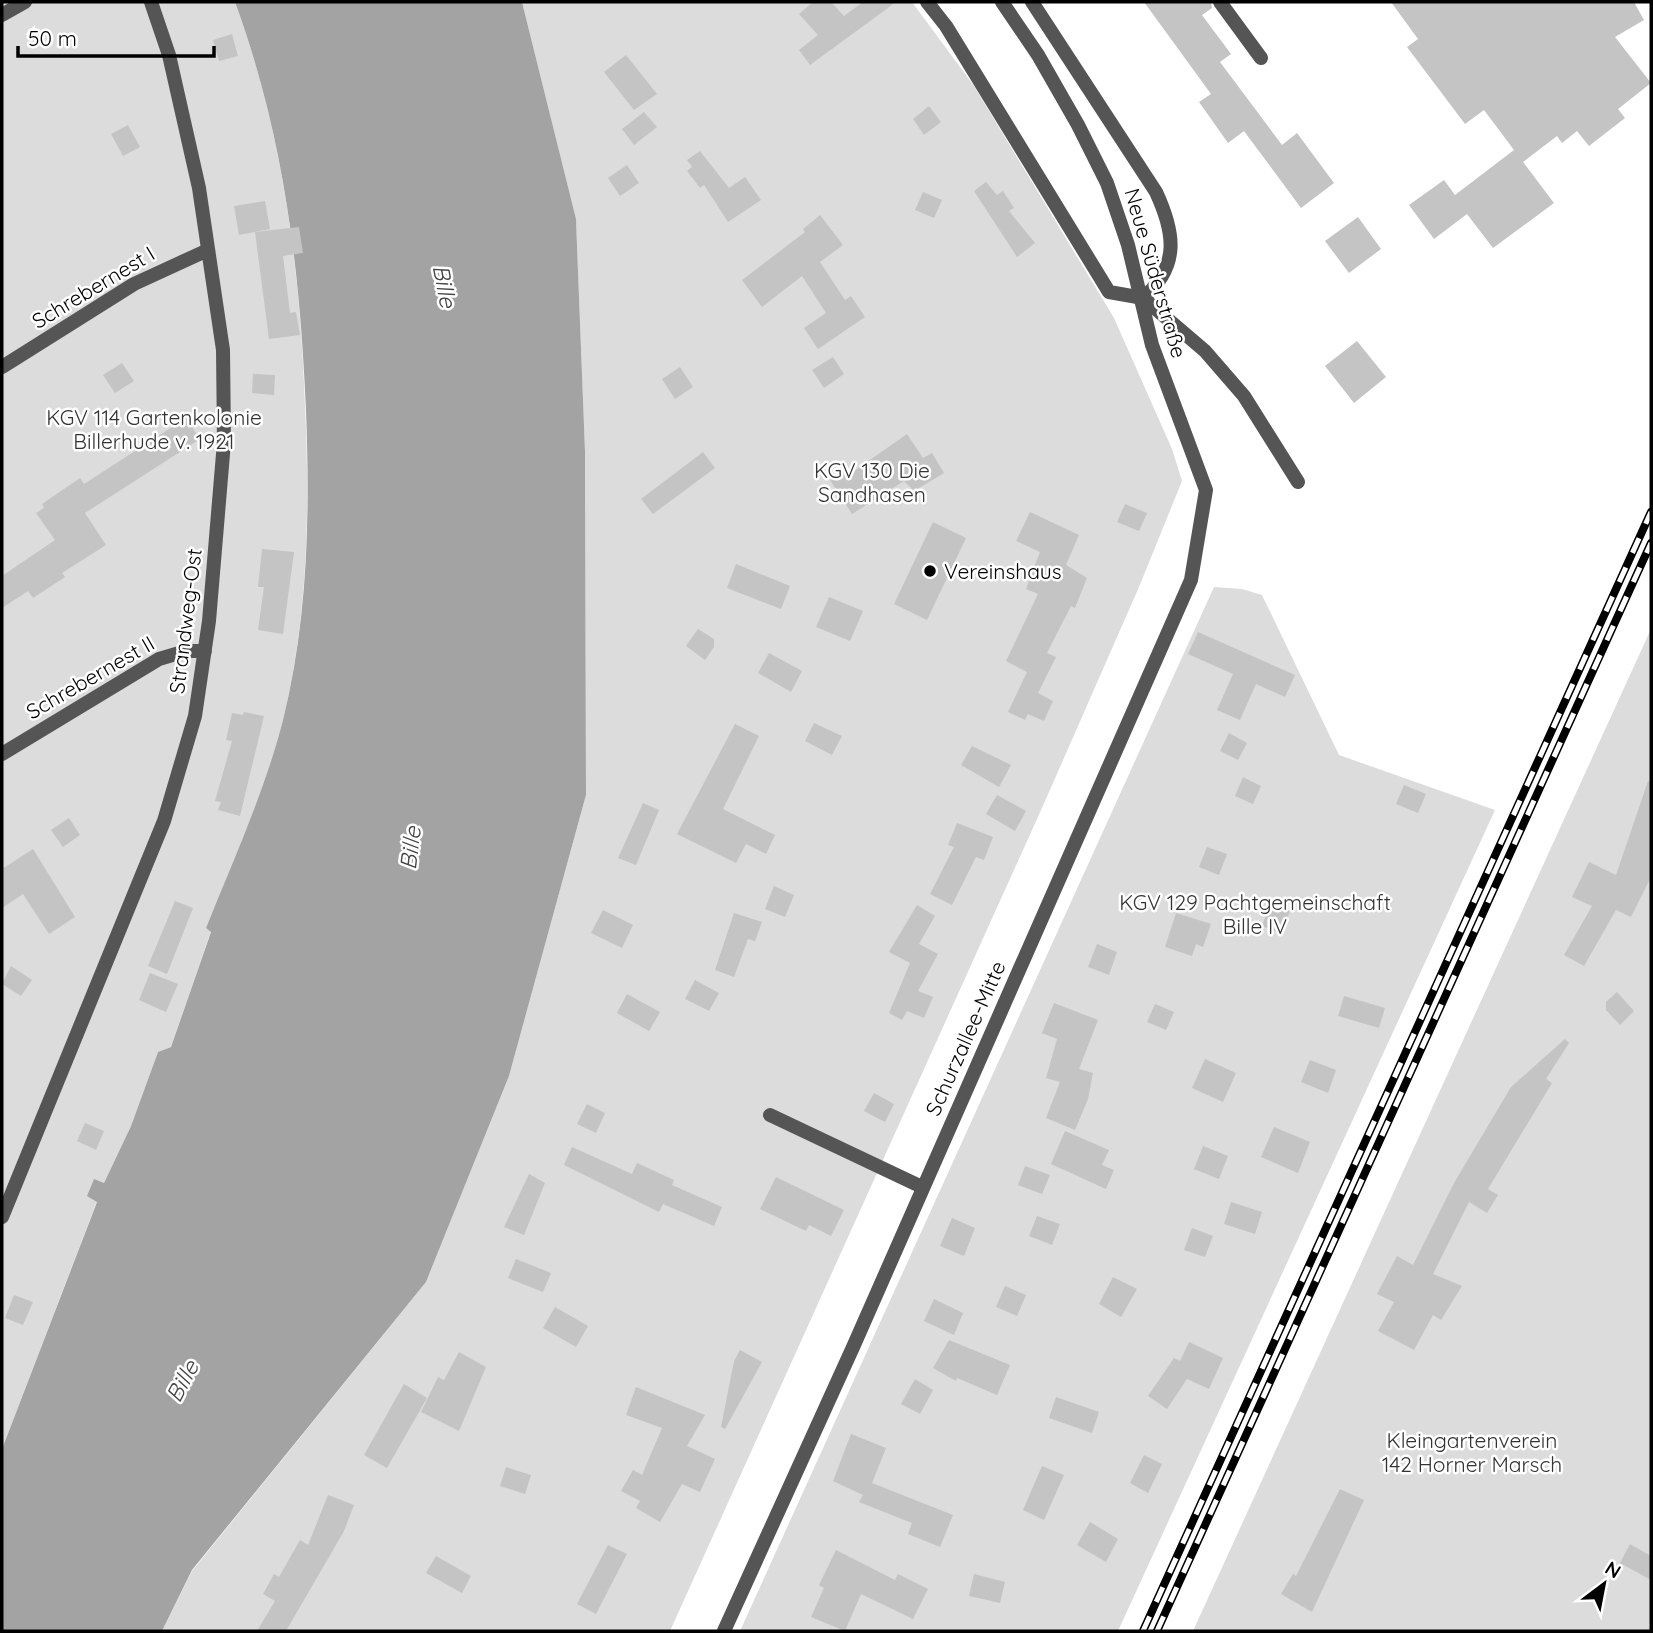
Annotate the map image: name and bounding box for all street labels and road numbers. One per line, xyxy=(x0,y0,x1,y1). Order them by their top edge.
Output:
street label: Neue Süderstraße xyxy=(1119,185,1193,361)
street label: Schrebernest I xyxy=(27,240,159,334)
street label: Strandweg-Ost xyxy=(163,547,207,695)
street label: Schrebernest II xyxy=(21,630,159,724)
street label: Schurzallee-Mitte xyxy=(919,957,1011,1119)

